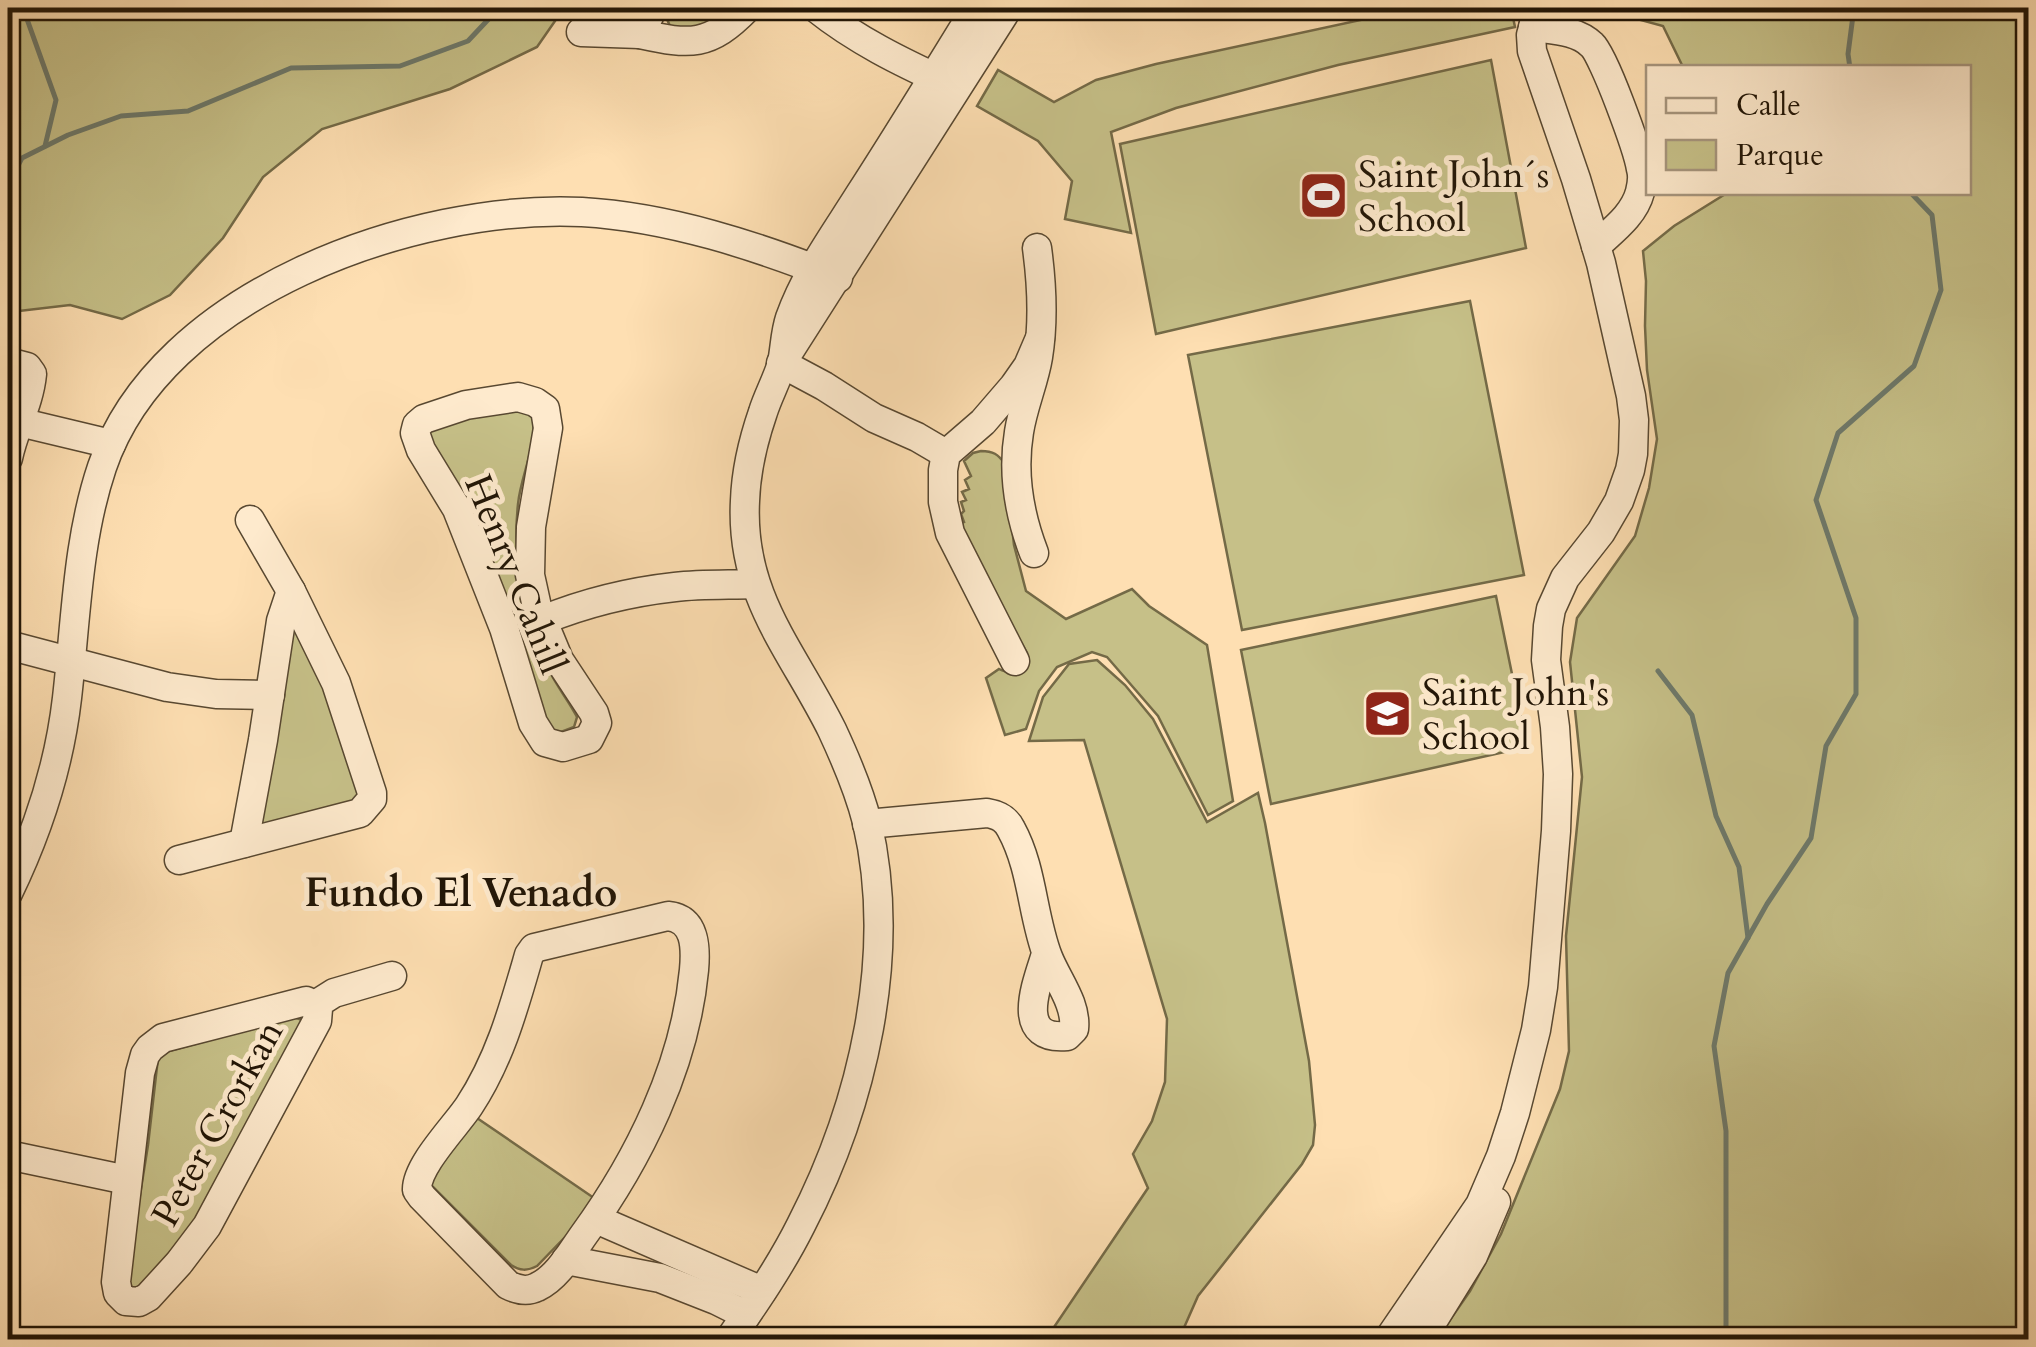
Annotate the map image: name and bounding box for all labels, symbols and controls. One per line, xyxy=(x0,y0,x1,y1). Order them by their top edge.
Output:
legend xyxy=(1646,65,1971,195)
text: Calle xyxy=(1736,85,1801,126)
text: Parque xyxy=(1736,135,1824,176)
place label: Saint John´s School xyxy=(1358,149,1550,245)
sports icon: Saint John´s School xyxy=(1297,170,1349,222)
street label: Henry Cahill xyxy=(451,467,579,682)
place label: Saint John's School xyxy=(1422,667,1609,763)
school or university icon: Saint John's School xyxy=(1361,688,1413,740)
district label: Fundo El Venado xyxy=(305,866,617,921)
street label: Peter Crorkan xyxy=(140,1011,296,1236)

